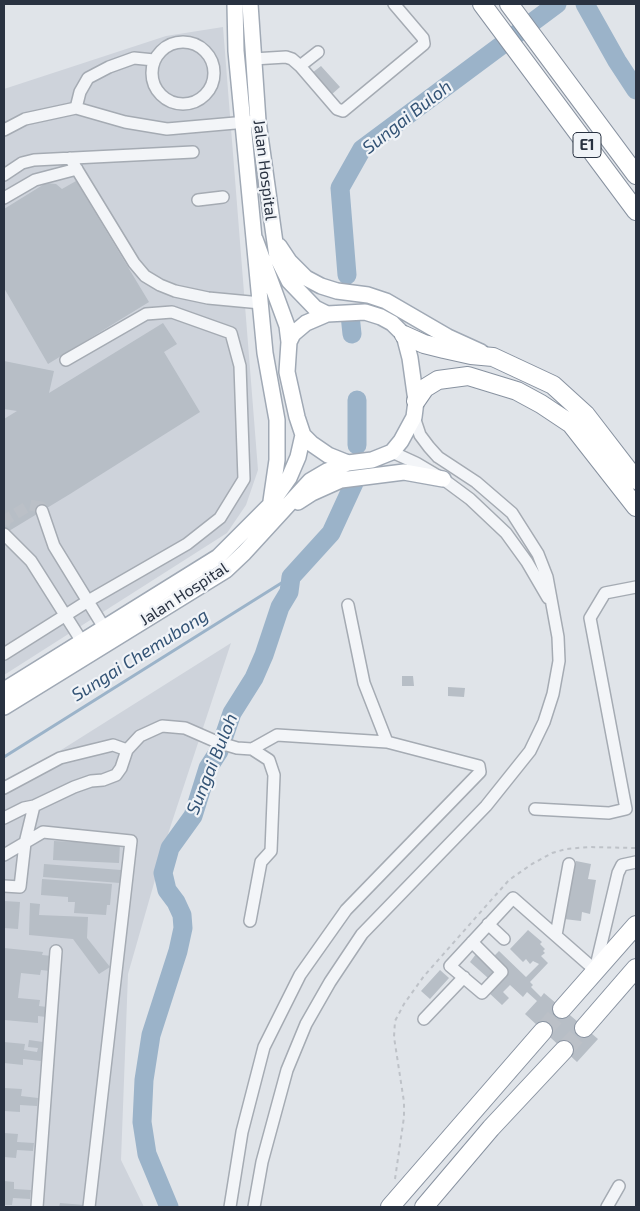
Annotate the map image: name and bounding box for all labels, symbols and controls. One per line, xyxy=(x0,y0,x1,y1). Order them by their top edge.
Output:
water label: Sungai Buloh xyxy=(358,76,456,158)
street label: Jalan Hospital xyxy=(249,119,281,221)
road number: E1 xyxy=(573,132,601,158)
street label: Jalan Hospital xyxy=(136,558,232,630)
water label: Sungai Chemubong xyxy=(68,604,212,706)
water label: Sungai Buloh xyxy=(182,710,242,818)

